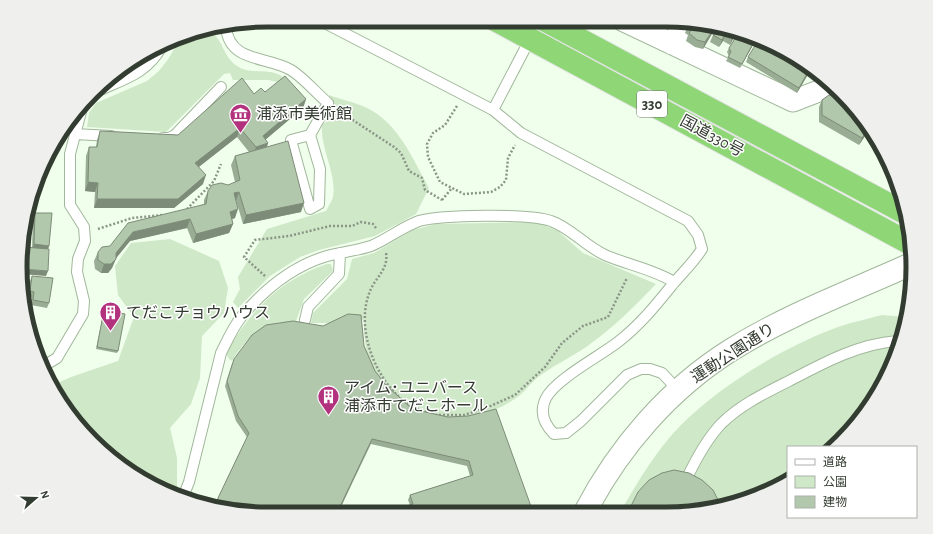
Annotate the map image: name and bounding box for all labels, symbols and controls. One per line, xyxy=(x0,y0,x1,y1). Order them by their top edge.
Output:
road number: 330 xyxy=(637,91,667,117)
museum icon: 浦添市美術館 xyxy=(228,101,254,134)
place label: 浦添市美術館 xyxy=(256,105,352,122)
street label: 国道330号 xyxy=(677,112,747,159)
building icon: てだこチョウハウス xyxy=(97,300,123,333)
place label: てだこチョウハウス xyxy=(126,305,270,321)
street label: 運動公園通り xyxy=(688,319,778,386)
place label: アイム･ユニバース 浦添市てだこホール xyxy=(344,379,488,414)
building icon: アイム･ユニバース 浦添市てだこホール xyxy=(315,384,341,417)
legend xyxy=(787,446,917,518)
text: 道路 xyxy=(823,455,847,468)
text: 公園 xyxy=(823,476,847,488)
north arrow xyxy=(16,478,56,518)
text: N xyxy=(38,489,51,500)
text: 建物 xyxy=(823,495,847,508)

